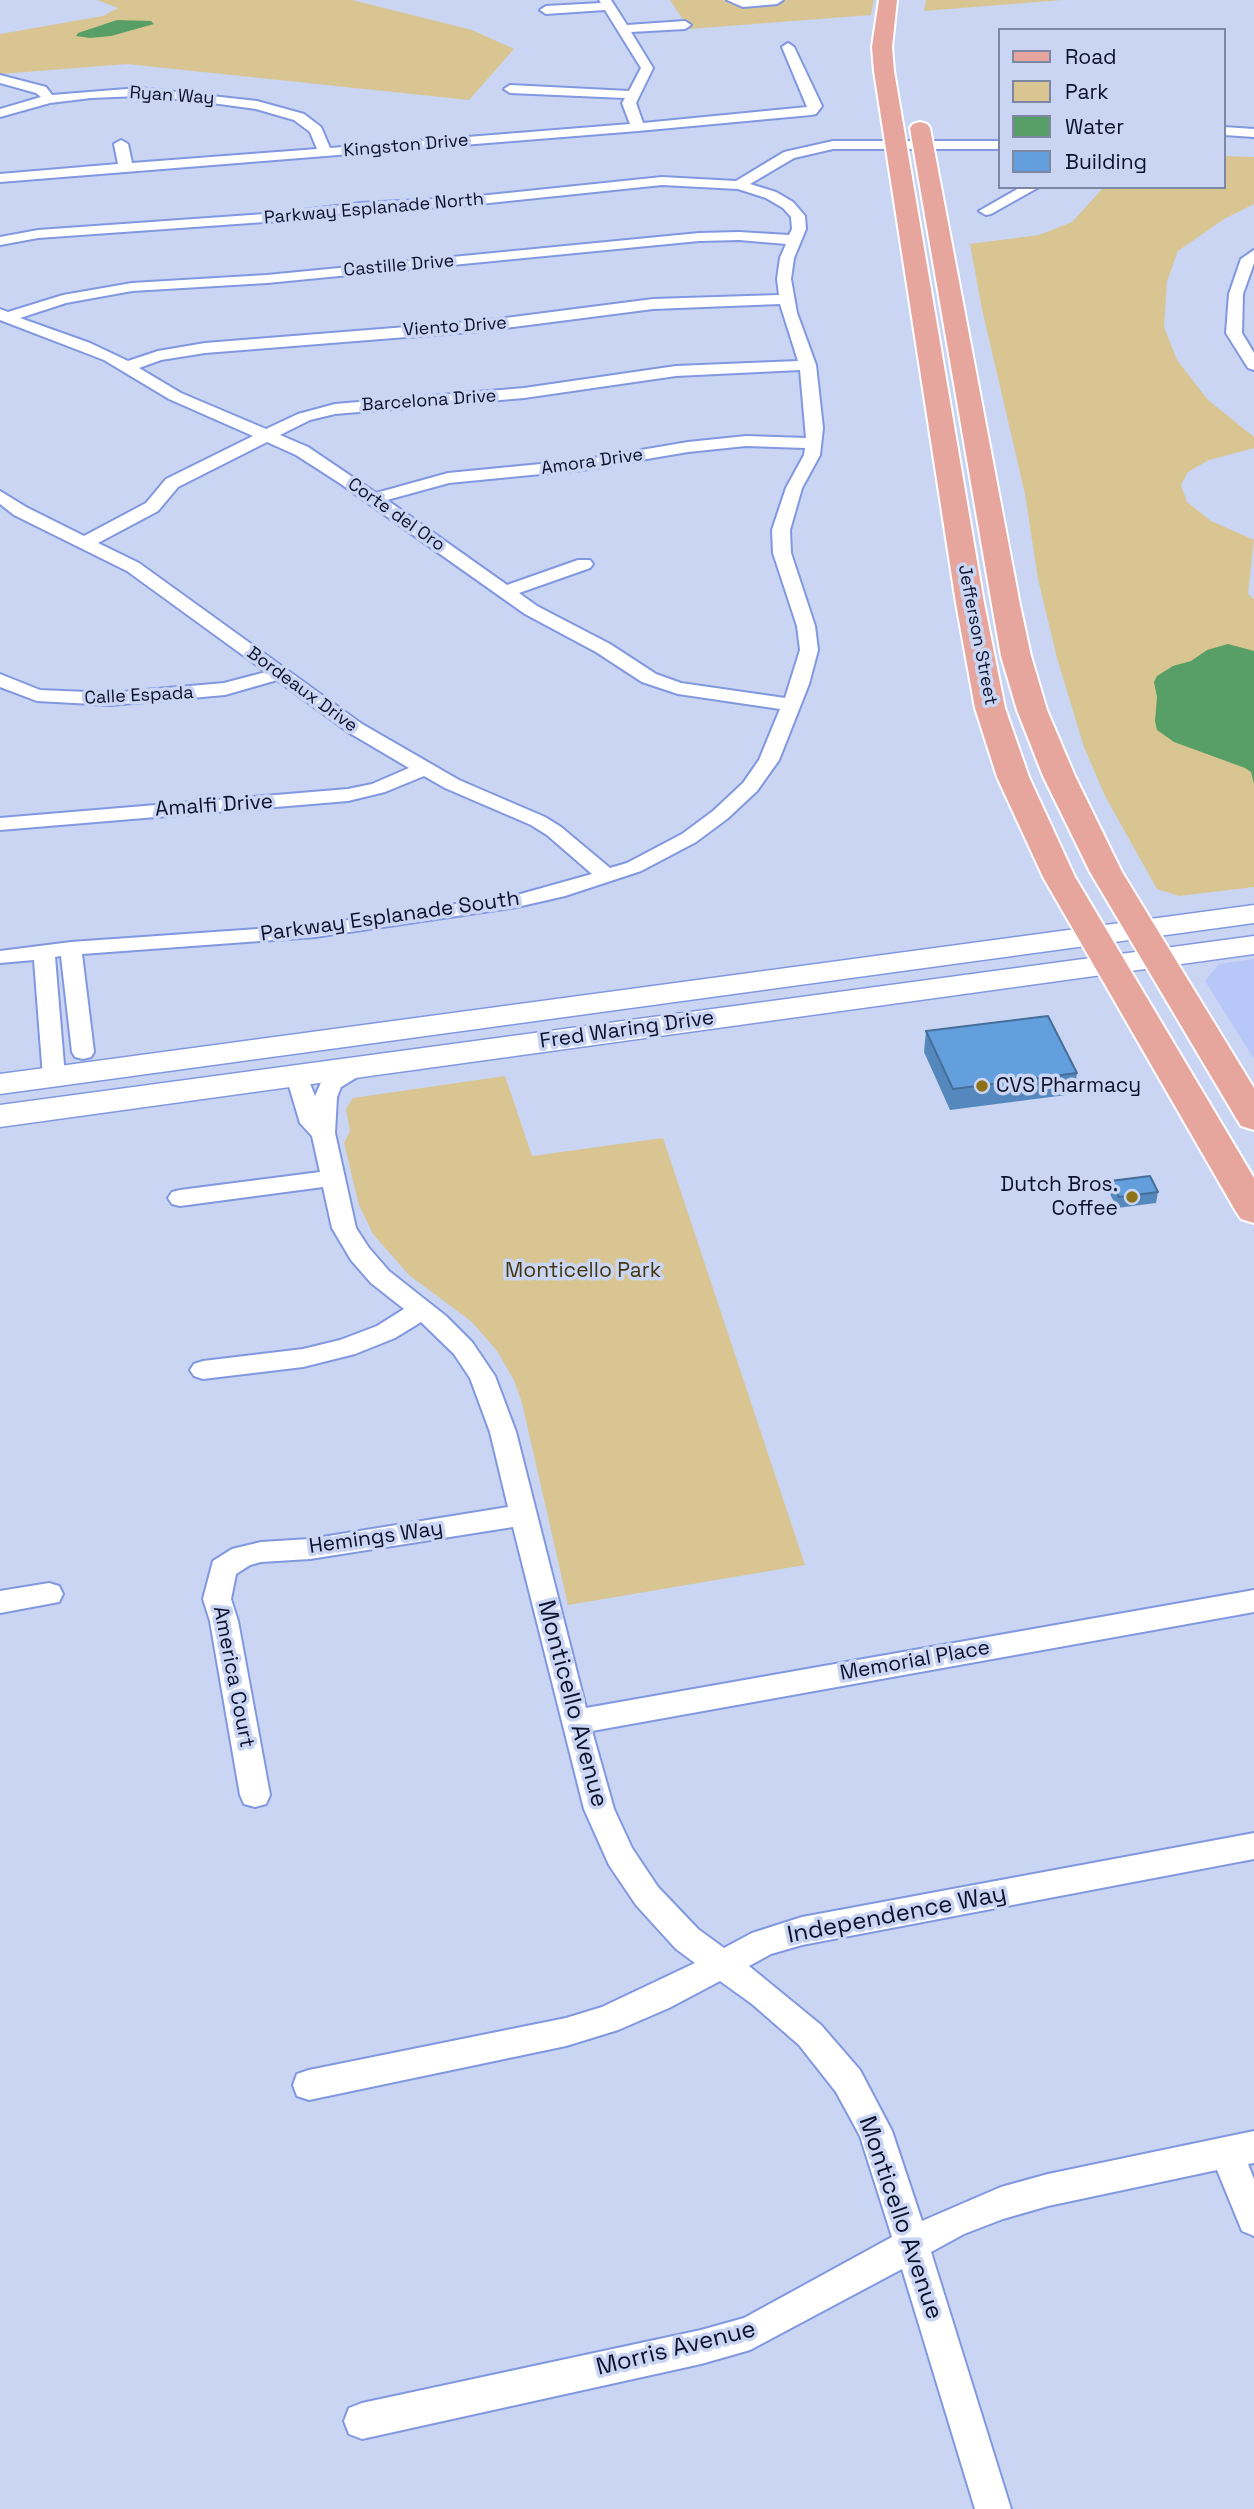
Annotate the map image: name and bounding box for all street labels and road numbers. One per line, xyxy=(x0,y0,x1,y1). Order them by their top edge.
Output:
street label: Ryan Way xyxy=(129,82,215,110)
street label: Kingston Drive xyxy=(343,130,469,162)
street label: Parkway Esplanade North xyxy=(263,189,485,229)
street label: Castille Drive xyxy=(343,250,455,282)
street label: Viento Drive xyxy=(402,313,508,341)
street label: Barcelona Drive xyxy=(361,386,497,416)
street label: Amora Drive xyxy=(540,444,644,480)
street label: Corte del Oro xyxy=(343,474,449,556)
street label: Jefferson Street xyxy=(953,563,1001,707)
street label: Bordeaux Drive xyxy=(243,643,361,737)
street label: Calle Espada xyxy=(84,682,194,710)
street label: Amalfi Drive xyxy=(154,789,274,823)
street label: Parkway Esplanade South xyxy=(259,886,521,948)
street label: Fred Waring Drive xyxy=(538,1005,716,1055)
street label: Hemings Way xyxy=(307,1516,445,1560)
street label: Monticello Avenue xyxy=(531,1597,613,1811)
street label: America Court xyxy=(207,1604,259,1750)
street label: Memorial Place xyxy=(838,1635,992,1687)
street label: Independence Way xyxy=(785,1880,1009,1950)
street label: Monticello Avenue xyxy=(852,2113,948,2323)
street label: Morris Avenue xyxy=(593,2315,759,2383)

